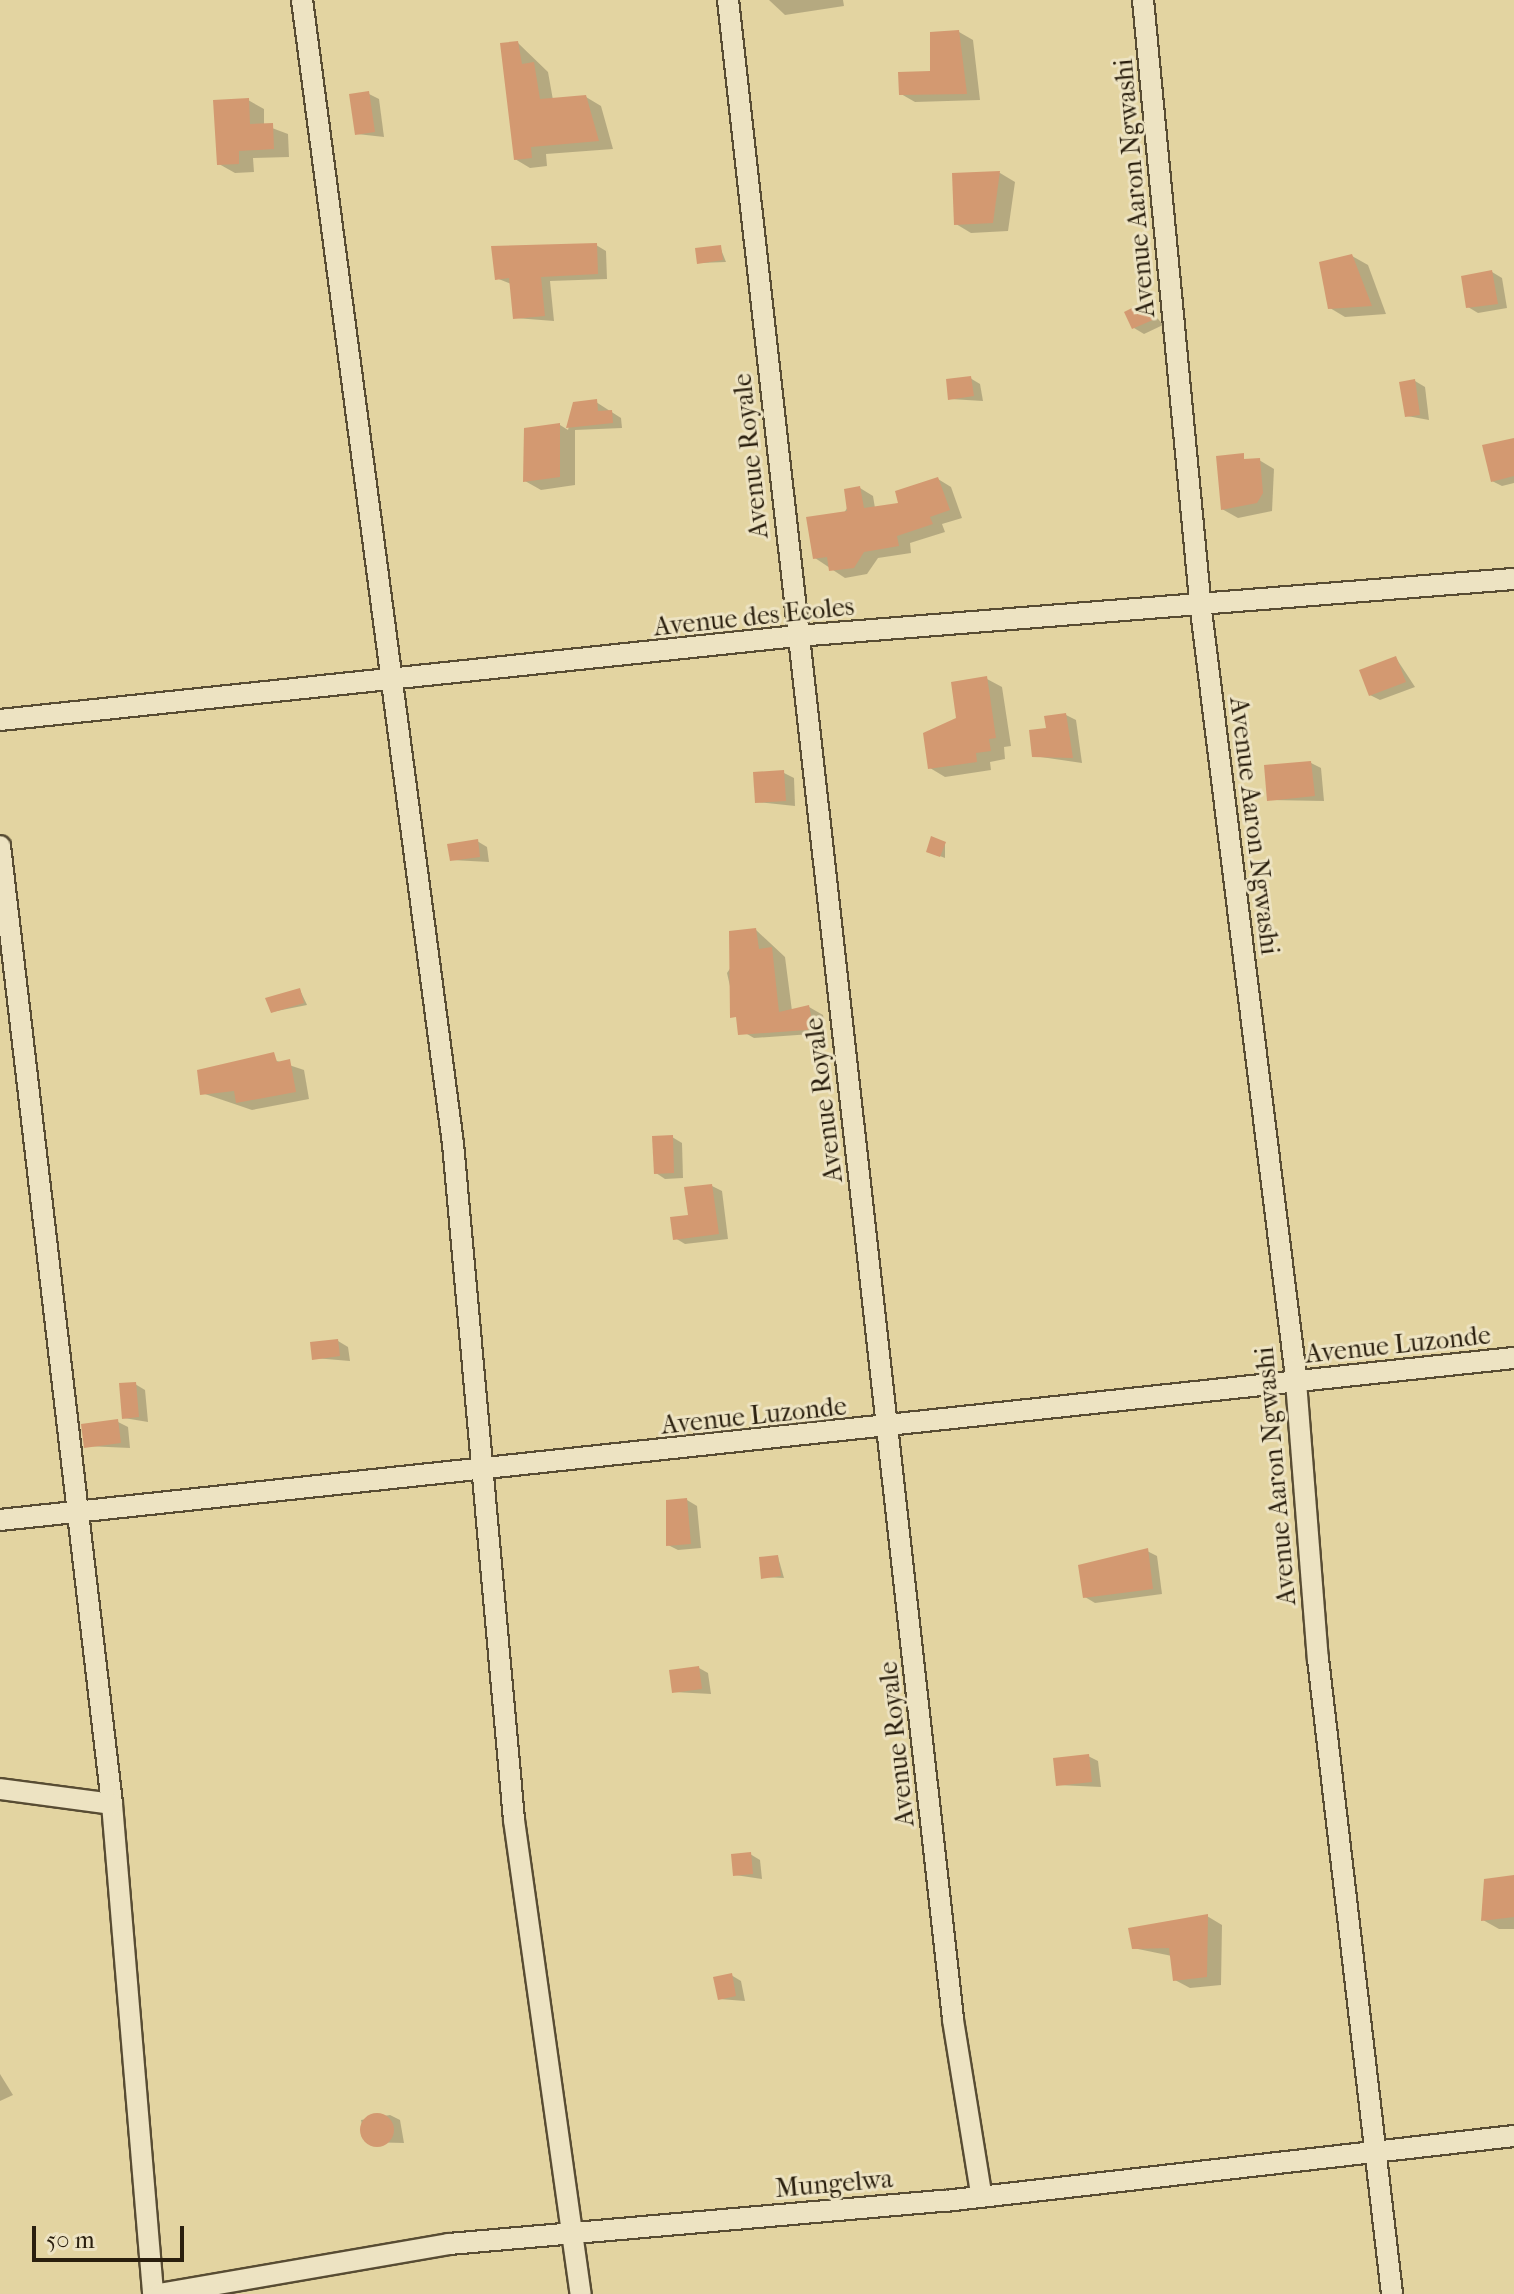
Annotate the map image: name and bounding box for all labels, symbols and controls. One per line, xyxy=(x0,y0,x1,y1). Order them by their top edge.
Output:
street label: Avenue Aaron Ngwashi xyxy=(1108,57,1162,319)
street label: Avenue Royale xyxy=(727,372,775,540)
street label: Avenue des Ecoles xyxy=(652,591,856,643)
street label: Avenue Aaron Ngwashi xyxy=(1223,695,1285,957)
street label: Avenue Royale xyxy=(798,1016,850,1184)
street label: Avenue Luzonde xyxy=(1304,1320,1492,1370)
street label: Avenue Aaron Ngwashi xyxy=(1249,1345,1303,1607)
street label: Avenue Luzonde xyxy=(660,1391,848,1441)
street label: Avenue Royale xyxy=(873,1660,921,1828)
street label: Mungelwa xyxy=(774,2163,894,2205)
scale bar xyxy=(36,2210,188,2260)
text: 50 m xyxy=(46,2226,95,2254)

